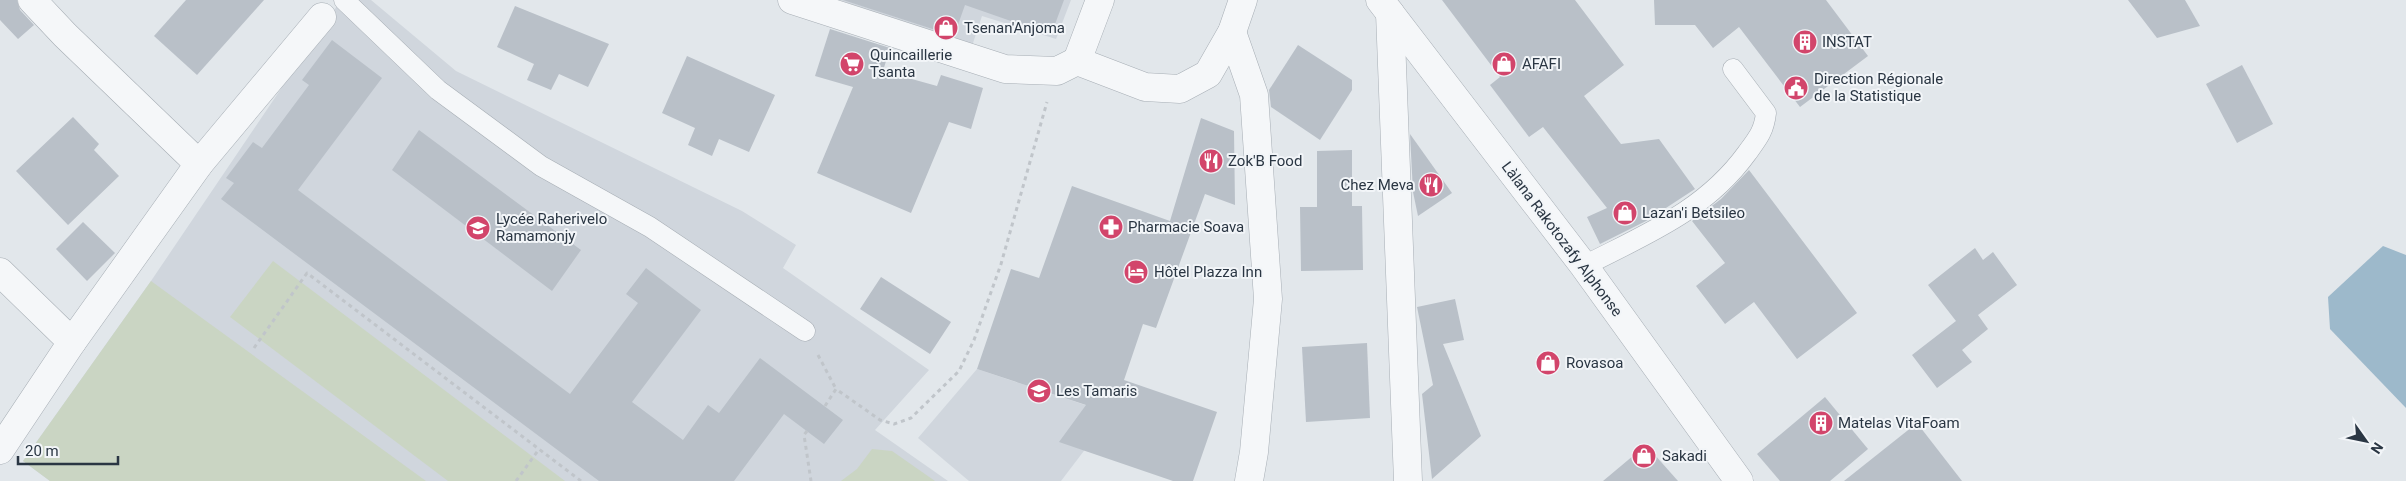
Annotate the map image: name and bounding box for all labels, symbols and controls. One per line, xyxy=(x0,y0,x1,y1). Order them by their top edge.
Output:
shop icon: Tsenan'Anjoma xyxy=(933,15,959,41)
place label: Tsenan'Anjoma xyxy=(964,19,1065,37)
building icon: INSTAT xyxy=(1792,29,1818,55)
place label: INSTAT xyxy=(1822,33,1872,51)
place label: Quincaillerie Tsanta xyxy=(870,46,952,81)
supermarket icon: Quincaillerie Tsanta xyxy=(839,51,865,77)
shop icon: AFAFI xyxy=(1491,51,1517,77)
place label: AFAFI xyxy=(1522,55,1561,73)
place label: Direction Régionale de la Statistique xyxy=(1814,70,1943,105)
public building icon: Direction Régionale de la Statistique xyxy=(1783,75,1809,101)
restaurant icon: Zok'B Food xyxy=(1198,148,1224,174)
place label: Zok'B Food xyxy=(1228,152,1302,170)
street label: Làlana Rakotozafy Alphonse xyxy=(1498,158,1626,320)
restaurant icon: Chez Meva xyxy=(1418,172,1444,198)
place label: Chez Meva xyxy=(1341,176,1414,194)
shop icon: Lazan'i Betsileo xyxy=(1612,200,1638,226)
place label: Lazan'i Betsileo xyxy=(1642,204,1745,222)
place label: Lycée Raherivelo Ramamonjy xyxy=(496,210,607,245)
pharmacy icon: Pharmacie Soava xyxy=(1098,214,1124,240)
school or university icon: Lycée Raherivelo Ramamonjy xyxy=(465,215,491,241)
place label: Pharmacie Soava xyxy=(1128,218,1244,236)
hotel icon: Hôtel Plazza Inn xyxy=(1123,259,1149,285)
place label: Hôtel Plazza Inn xyxy=(1154,263,1262,281)
shop icon: Rovasoa xyxy=(1535,350,1561,376)
place label: Rovasoa xyxy=(1566,354,1623,372)
school or university icon: Les Tamaris xyxy=(1026,378,1052,404)
place label: Les Tamaris xyxy=(1056,382,1137,400)
building icon: Matelas VitaFoam xyxy=(1808,410,1834,436)
place label: Matelas VitaFoam xyxy=(1838,414,1960,432)
north arrow xyxy=(2341,416,2391,466)
scale bar xyxy=(18,434,118,466)
text: N xyxy=(2367,440,2386,457)
text: 20 m xyxy=(25,442,59,460)
shop icon: Sakadi xyxy=(1631,443,1657,469)
place label: Sakadi xyxy=(1662,447,1707,465)

